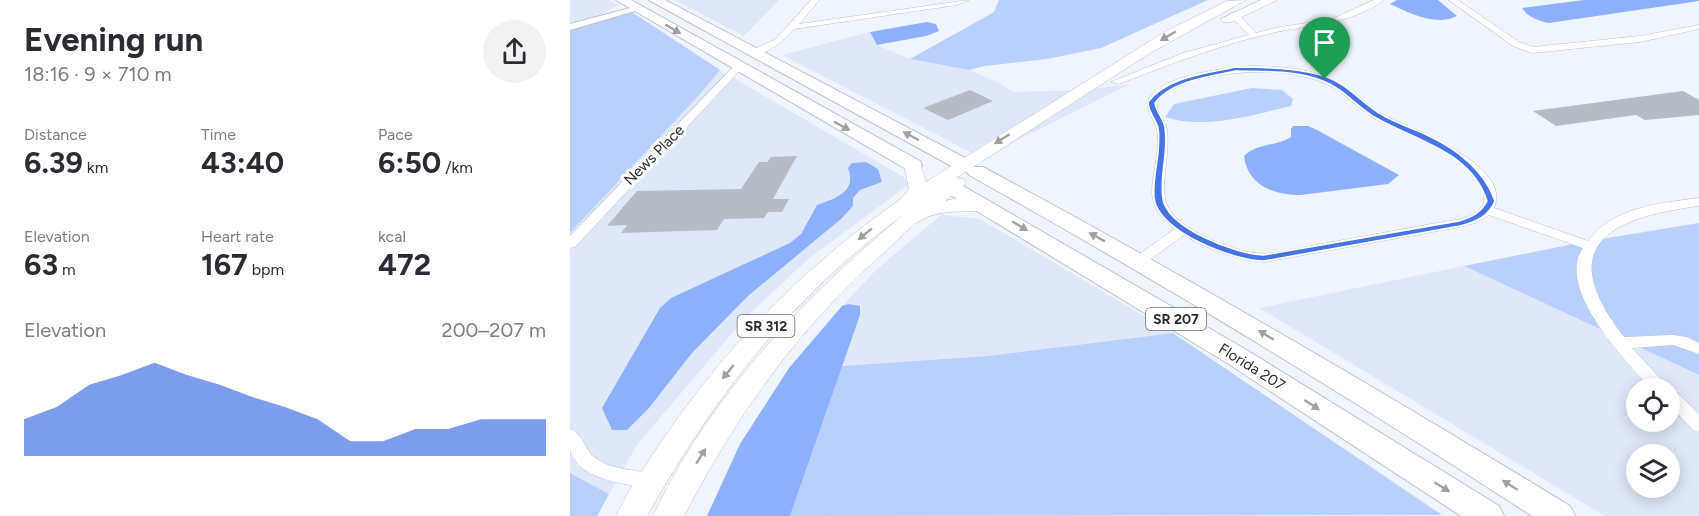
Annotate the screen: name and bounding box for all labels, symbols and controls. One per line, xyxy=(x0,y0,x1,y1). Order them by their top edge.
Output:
pin xyxy=(1299,17,1350,79)
text: Evening run xyxy=(24,20,203,59)
button: share xyxy=(483,20,546,83)
one-way arrow xyxy=(665,24,681,35)
icon: arrive xyxy=(1308,26,1341,59)
one-way arrow xyxy=(1160,31,1176,42)
text: 18:16 · 9 × 710 m xyxy=(24,62,172,86)
one-way arrow xyxy=(834,120,850,131)
street label: News Place xyxy=(620,121,688,189)
text: Distance xyxy=(24,125,87,144)
text: Time xyxy=(201,125,236,144)
text: Pace xyxy=(378,125,413,144)
one-way arrow xyxy=(902,131,919,141)
one-way arrow xyxy=(994,134,1010,145)
text: 6.39 xyxy=(24,144,83,181)
text: 43:40 xyxy=(201,144,284,181)
text: 6:50 xyxy=(378,144,441,181)
text: km xyxy=(83,158,108,177)
text: /km xyxy=(441,158,473,177)
one-way arrow xyxy=(1012,221,1028,232)
text: Elevation xyxy=(24,227,90,246)
text: Heart rate xyxy=(201,227,274,246)
text: kcal xyxy=(378,227,406,246)
one-way arrow xyxy=(858,227,873,240)
one-way arrow xyxy=(1088,232,1105,242)
text: 63 xyxy=(24,246,58,283)
text: 167 xyxy=(201,246,248,283)
text: 472 xyxy=(378,246,431,283)
text: m xyxy=(58,260,76,279)
text: bpm xyxy=(248,260,284,279)
road number: SR 207 xyxy=(1146,308,1206,330)
road number: SR 312 xyxy=(738,315,794,337)
text: Elevation xyxy=(24,318,106,342)
text: 200–207 m xyxy=(441,318,546,342)
one-way arrow xyxy=(1258,329,1274,340)
street label: Florida 207 xyxy=(1215,340,1289,394)
one-way arrow xyxy=(722,364,735,379)
map controls xyxy=(1626,378,1680,498)
button: locate xyxy=(1626,378,1680,432)
one-way arrow xyxy=(1304,399,1320,410)
button: layers xyxy=(1626,444,1680,498)
one-way arrow xyxy=(696,448,707,464)
one-way arrow xyxy=(1502,479,1518,490)
one-way arrow xyxy=(1434,482,1450,493)

